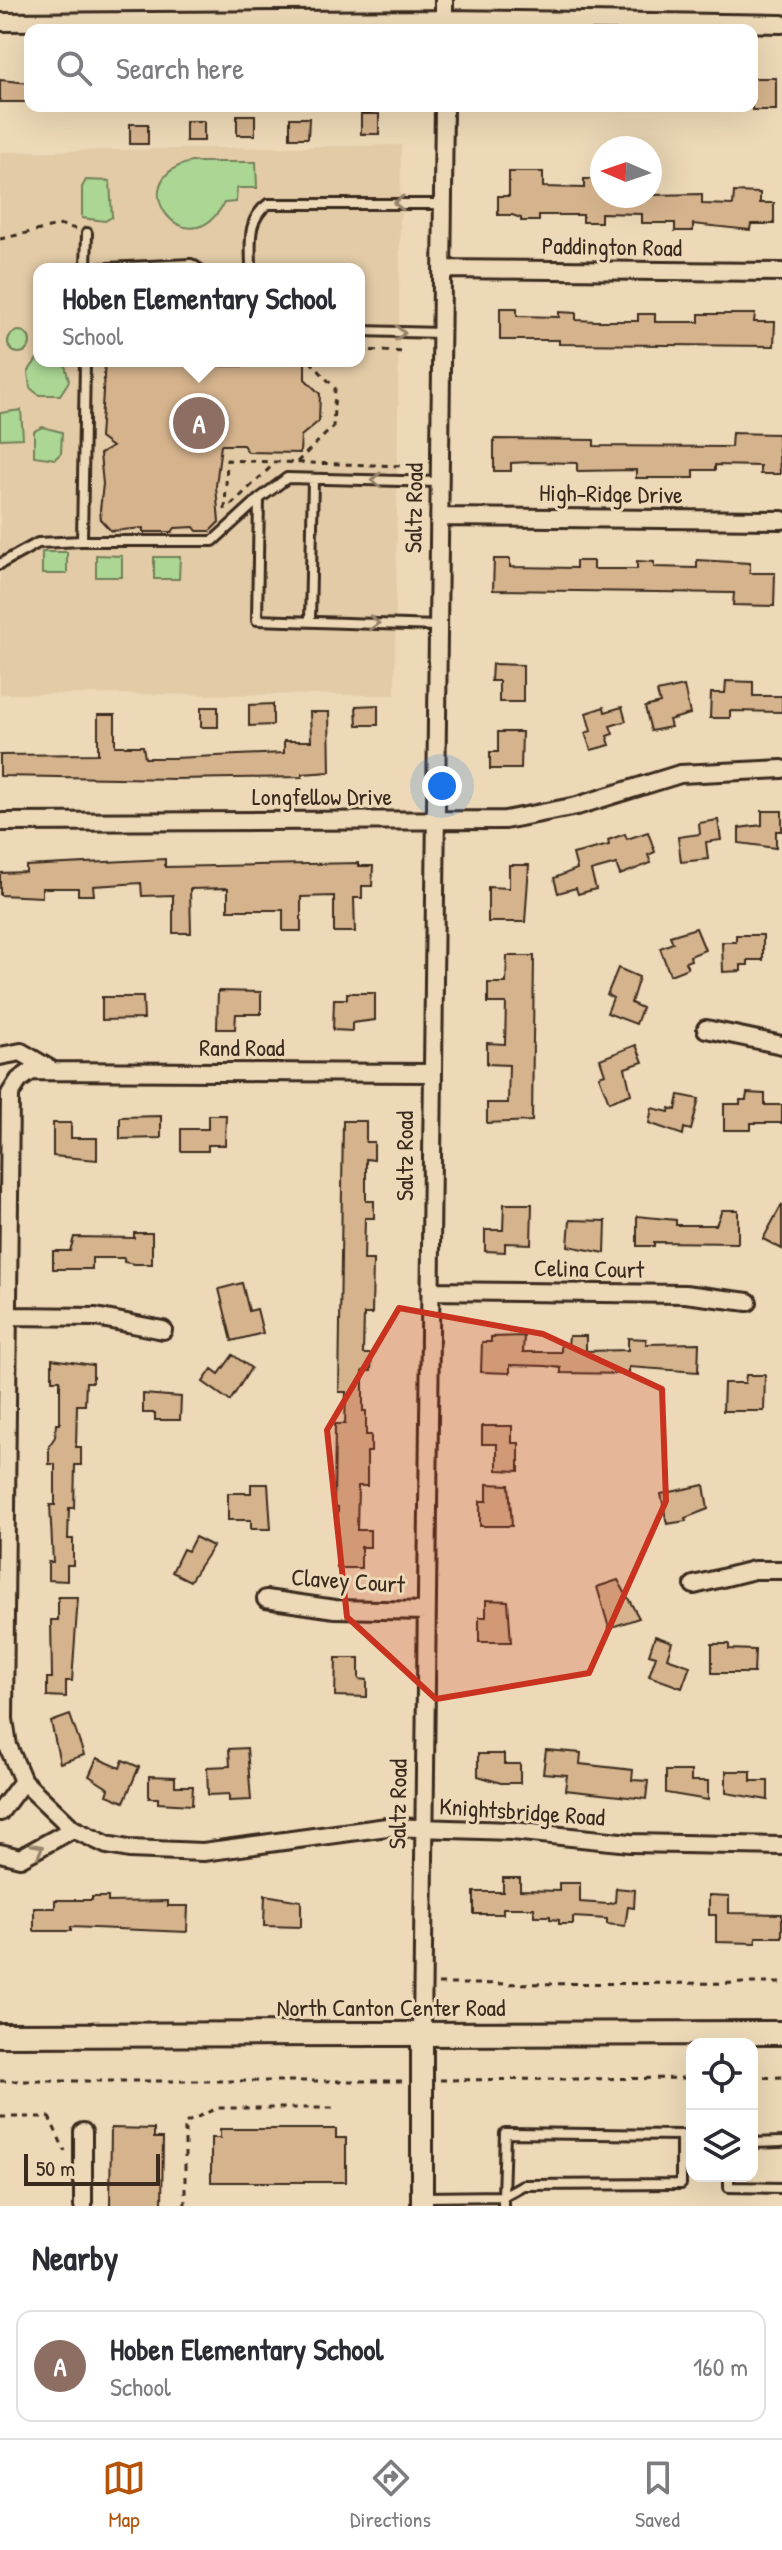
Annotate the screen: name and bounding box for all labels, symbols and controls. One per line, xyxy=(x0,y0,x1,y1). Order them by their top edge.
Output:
search box xyxy=(24,24,758,112)
icon: search xyxy=(52,46,96,90)
text: Search here xyxy=(116,48,244,88)
north arrow xyxy=(590,136,662,208)
one-way arrow xyxy=(392,194,405,211)
street label: Paddington Road xyxy=(542,229,682,263)
popup xyxy=(33,263,365,367)
text: Hoben Elementary School xyxy=(62,278,336,318)
text: School xyxy=(62,318,123,353)
one-way arrow xyxy=(394,324,407,341)
pin: A xyxy=(173,393,225,453)
street label: Saltz Road xyxy=(396,463,430,553)
one-way arrow xyxy=(369,471,382,489)
street label: High-Ridge Drive xyxy=(539,476,684,510)
one-way arrow xyxy=(368,615,381,632)
your location xyxy=(422,766,462,806)
street label: Longfellow Drive xyxy=(252,780,392,812)
street label: Rand Road xyxy=(199,1031,285,1063)
street label: Saltz Road xyxy=(388,1111,420,1201)
street label: Celina Court xyxy=(534,1251,645,1285)
street label: Clavey Court xyxy=(290,1560,407,1600)
street label: Saltz Road xyxy=(380,1759,414,1849)
street label: Knightsbridge Road xyxy=(438,1789,606,1833)
one-way arrow xyxy=(29,1843,43,1859)
street label: North Canton Center Road xyxy=(277,1991,505,2023)
map controls xyxy=(686,2038,758,2182)
button: locate xyxy=(686,2038,758,2110)
button: layers xyxy=(686,2110,758,2182)
scale bar xyxy=(24,2150,160,2186)
text: 50 m xyxy=(36,2153,75,2183)
text: Nearby xyxy=(32,2235,118,2281)
text: Hoben Elementary School xyxy=(110,2329,383,2369)
text: A xyxy=(54,2349,66,2384)
text: 160 m xyxy=(693,2349,748,2384)
text: School xyxy=(110,2369,171,2404)
tab: Map xyxy=(102,2456,146,2534)
tab: Directions xyxy=(350,2456,431,2534)
tab: Saved xyxy=(635,2456,680,2534)

